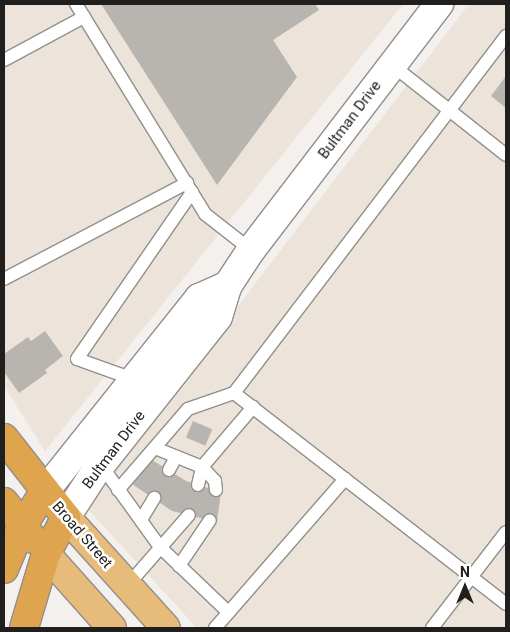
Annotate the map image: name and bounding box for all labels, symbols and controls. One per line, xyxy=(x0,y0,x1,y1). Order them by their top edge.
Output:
street label: Bultman Drive xyxy=(315,77,385,163)
street label: Bultman Drive xyxy=(79,407,149,493)
street label: Broad Street xyxy=(48,498,116,572)
north arrow xyxy=(440,562,490,612)
text: N xyxy=(460,564,470,580)

